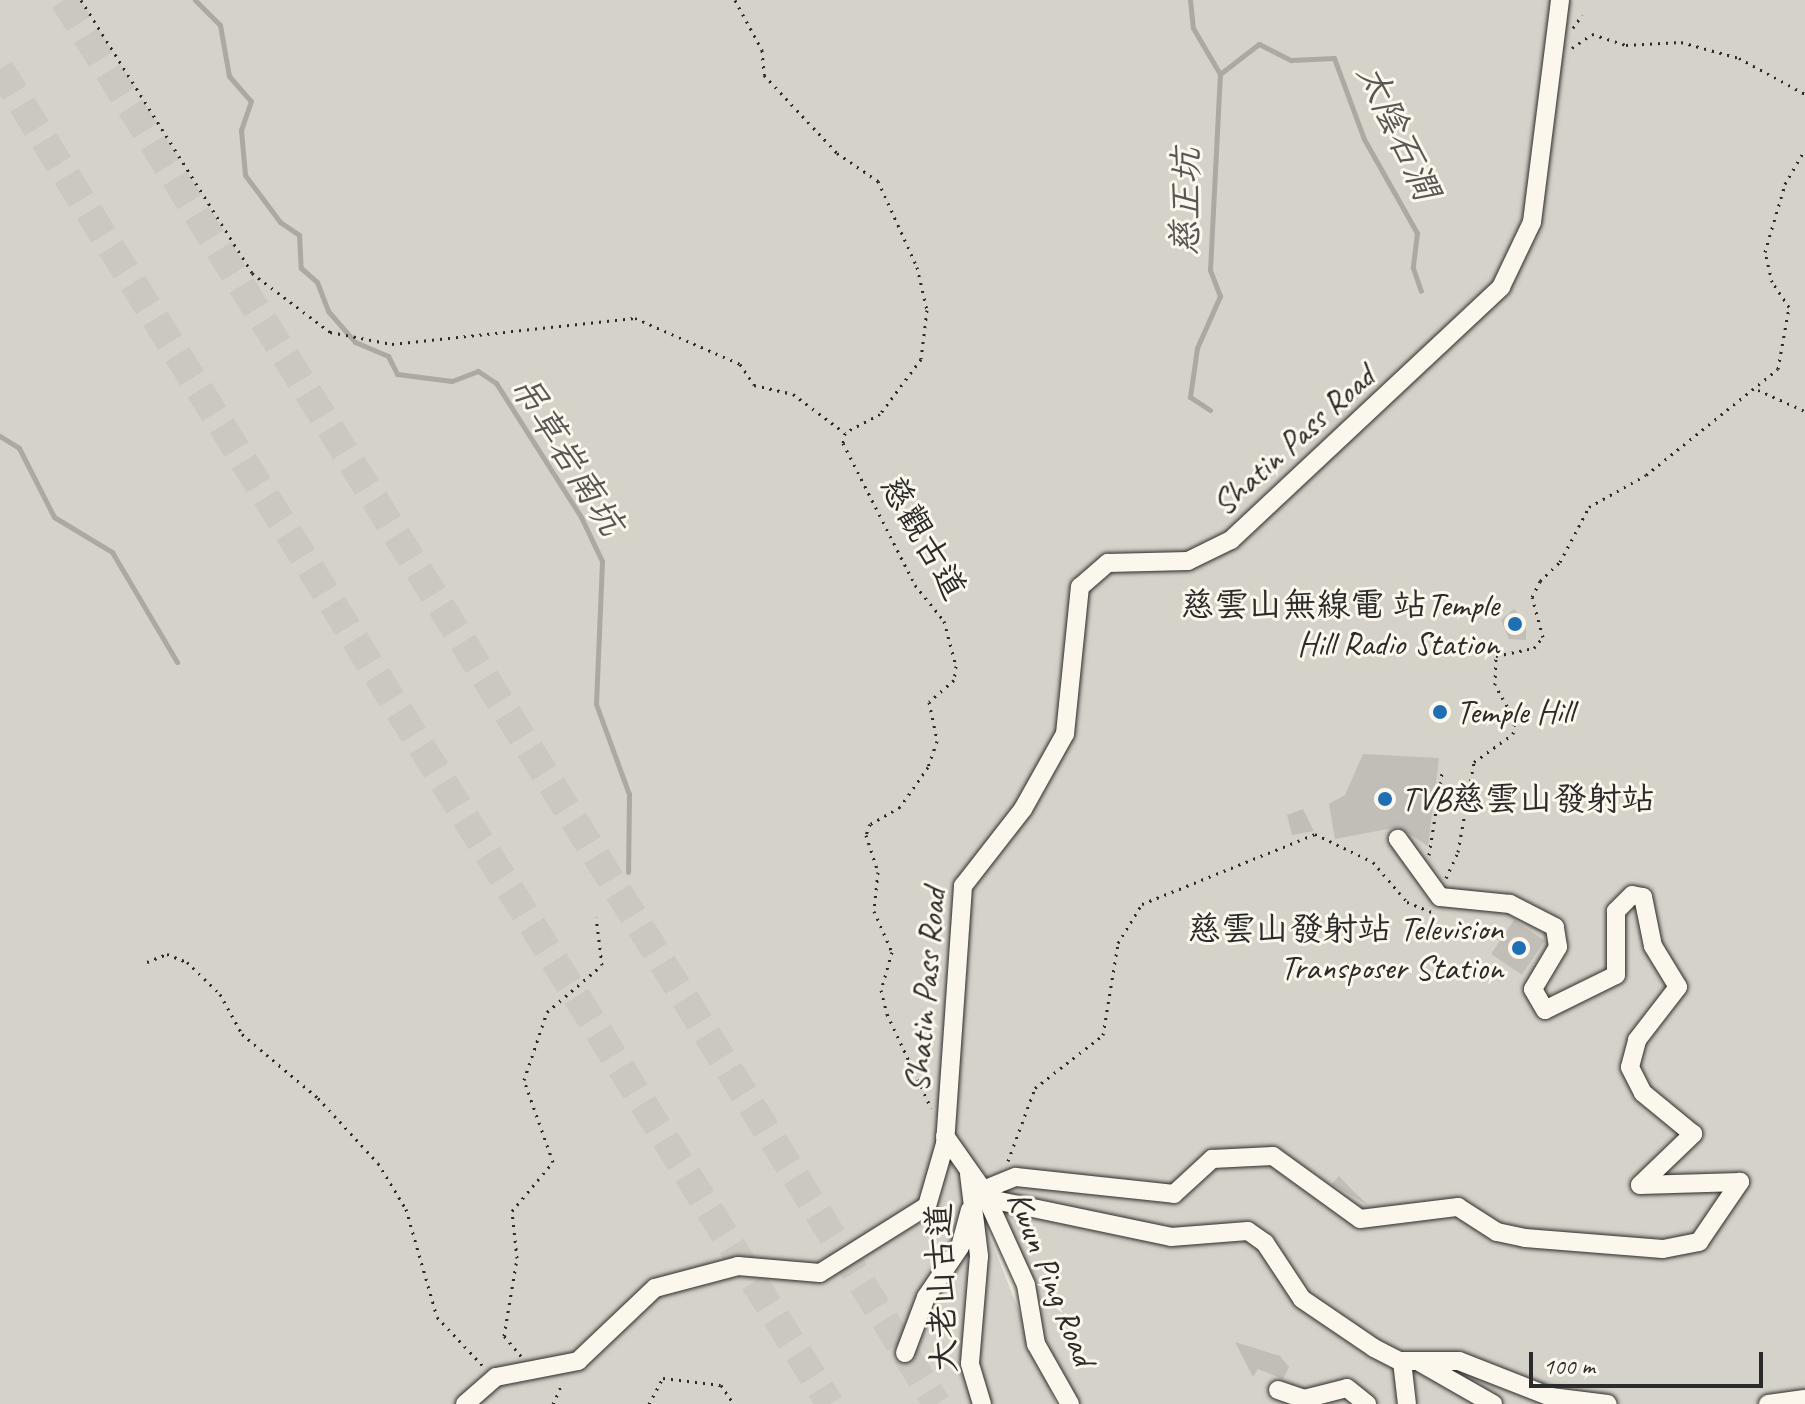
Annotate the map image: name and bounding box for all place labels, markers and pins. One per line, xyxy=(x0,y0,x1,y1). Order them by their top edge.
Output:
place label: 慈雲山無線電 站Temple Hill Radio Station xyxy=(1181,584,1499,664)
marker: 慈雲山無線電 站Temple Hill Radio Station xyxy=(1506,615,1524,633)
place label: Temple Hill xyxy=(1456,692,1574,732)
marker: Temple Hill xyxy=(1431,703,1449,721)
place label: TVB慈雲山發射站 xyxy=(1401,779,1655,819)
marker: TVB慈雲山發射站 xyxy=(1376,790,1394,808)
place label: 慈雲山發射站 Television Transposer Station xyxy=(1187,908,1503,988)
marker: 慈雲山發射站 Television Transposer Station xyxy=(1510,939,1528,957)

